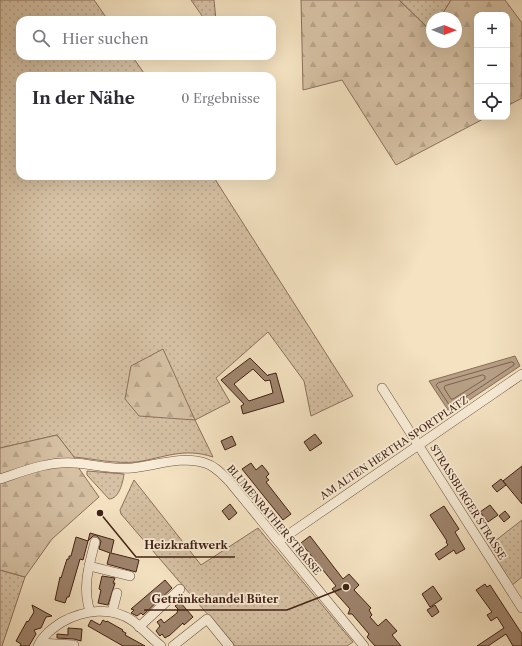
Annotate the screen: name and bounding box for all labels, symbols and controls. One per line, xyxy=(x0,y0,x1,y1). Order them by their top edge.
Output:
north arrow xyxy=(426,12,462,48)
map controls xyxy=(474,12,510,120)
button: + xyxy=(474,12,510,48)
search box xyxy=(16,16,276,60)
icon: search xyxy=(30,27,52,49)
text: Hier suchen xyxy=(62,29,149,48)
button: − xyxy=(474,48,510,84)
button: locate xyxy=(474,84,510,120)
text: In der Nähe xyxy=(32,88,135,108)
text: 0 Ergebnisse xyxy=(181,90,260,106)
street label: AM ALTEN HERTHA SPORTPLATZ xyxy=(317,393,471,503)
street label: STRASSBURGER STRASSE xyxy=(427,442,509,562)
street label: BLUMENRATHER STRASSE xyxy=(224,462,324,578)
callout: Heizkraftwerk xyxy=(136,534,235,557)
text: Heizkraftwerk xyxy=(144,538,229,552)
callout: Getränkehandel Büter xyxy=(144,587,287,610)
text: Getränkehandel Büter xyxy=(152,592,279,606)

